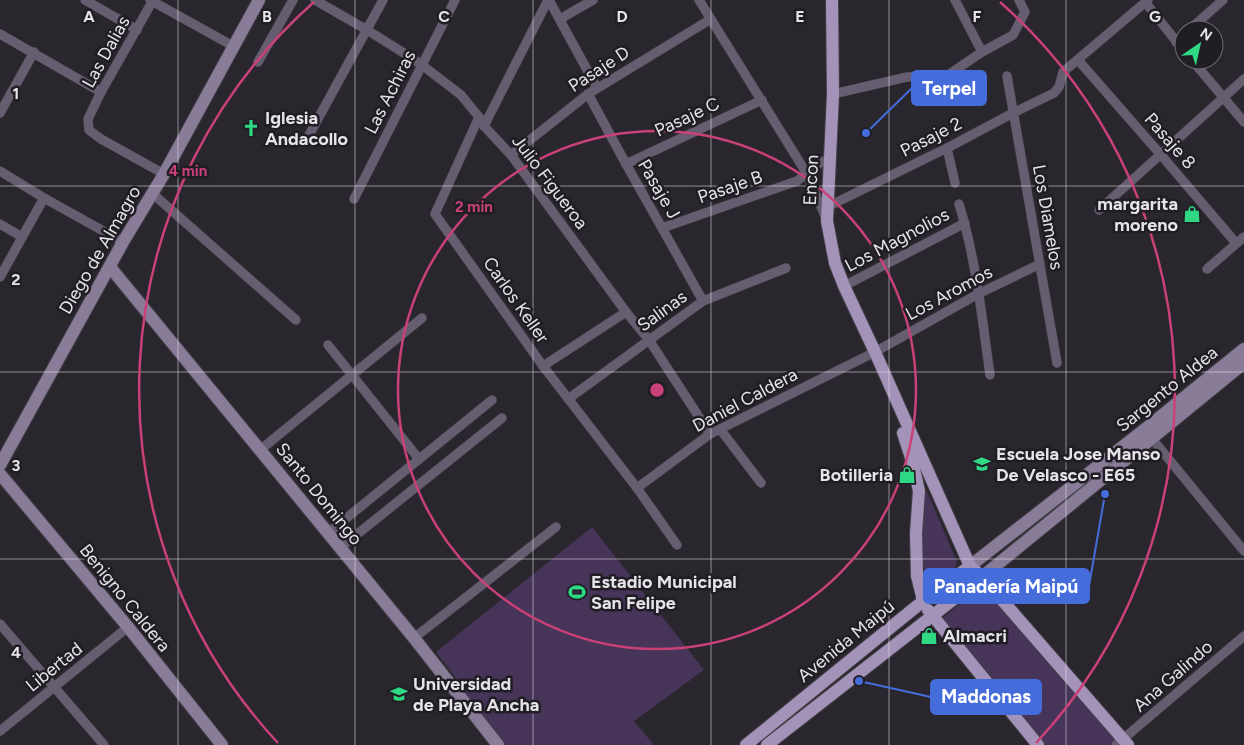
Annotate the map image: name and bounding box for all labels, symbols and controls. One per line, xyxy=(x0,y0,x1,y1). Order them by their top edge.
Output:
text: A xyxy=(83,7,95,26)
text: B xyxy=(262,7,272,26)
text: C xyxy=(438,7,450,26)
text: D xyxy=(616,7,628,26)
text: E xyxy=(795,7,805,26)
text: F xyxy=(973,7,982,26)
text: G xyxy=(1149,7,1161,26)
street label: Las Dalias xyxy=(77,12,135,92)
north arrow xyxy=(1174,20,1224,70)
text: N xyxy=(1197,25,1215,45)
street label: Pasaje D xyxy=(564,41,634,97)
street label: Las Achiras xyxy=(360,46,420,138)
callout: Terpel xyxy=(912,71,986,105)
text: Terpel xyxy=(922,77,976,100)
text: 1 xyxy=(13,84,19,103)
street label: Pasaje C xyxy=(651,92,723,142)
place label: Iglesia Andacollo xyxy=(265,107,348,150)
street label: Pasaje 8 xyxy=(1140,108,1200,174)
street label: Pasaje 2 xyxy=(897,112,965,162)
church icon: Iglesia Andacollo xyxy=(241,118,261,138)
street label: Julio Figueroa xyxy=(507,130,593,234)
street label: Encon xyxy=(799,154,823,206)
street label: Pasaje J xyxy=(633,155,685,223)
text: 4 min xyxy=(169,162,207,180)
street label: Los Diamelos xyxy=(1028,163,1068,271)
street label: Pasaje B xyxy=(695,166,765,208)
street label: Diego de Almagro xyxy=(54,182,146,318)
place label: margarita moreno xyxy=(1097,193,1178,236)
text: 2 min xyxy=(455,198,493,216)
street label: Los Magnolios xyxy=(841,203,953,277)
shop icon: margarita moreno xyxy=(1182,204,1202,224)
street label: Carlos Keller xyxy=(478,253,554,347)
street label: Los Aromos xyxy=(902,261,996,325)
text: 2 xyxy=(11,270,21,289)
street label: Salinas xyxy=(633,286,691,336)
street label: Sargento Aldea xyxy=(1112,341,1222,437)
street label: Daniel Caldera xyxy=(689,363,801,437)
centre of rings xyxy=(648,381,666,399)
street label: Santo Domingo xyxy=(271,438,367,550)
place label: Escuela Jose Manso De Velasco - E65 xyxy=(996,443,1160,486)
school or university icon: Escuela Jose Manso De Velasco - E65 xyxy=(972,454,992,474)
text: 3 xyxy=(12,456,21,475)
place label: Botilleria xyxy=(820,464,893,486)
shop icon: Botilleria xyxy=(897,465,917,485)
street label: Benigno Caldera xyxy=(75,540,175,656)
callout: Panadería Maipú xyxy=(924,569,1089,603)
place label: Estadio Municipal San Felipe xyxy=(591,571,737,614)
text: Panadería Maipú xyxy=(934,575,1078,598)
sports icon: Estadio Municipal San Felipe xyxy=(567,582,587,602)
street label: Avenida Maipú xyxy=(793,595,899,687)
place label: Almacri xyxy=(943,625,1007,647)
shop icon: Almacri xyxy=(919,626,939,646)
street label: Ana Galindo xyxy=(1129,636,1217,716)
street label: Libertad xyxy=(21,638,87,696)
text: 4 xyxy=(11,643,21,662)
place label: Universidad de Playa Ancha xyxy=(413,673,539,716)
callout: Maddonas xyxy=(931,680,1041,714)
school or university icon: Universidad de Playa Ancha xyxy=(389,684,409,704)
text: Maddonas xyxy=(941,685,1031,708)

